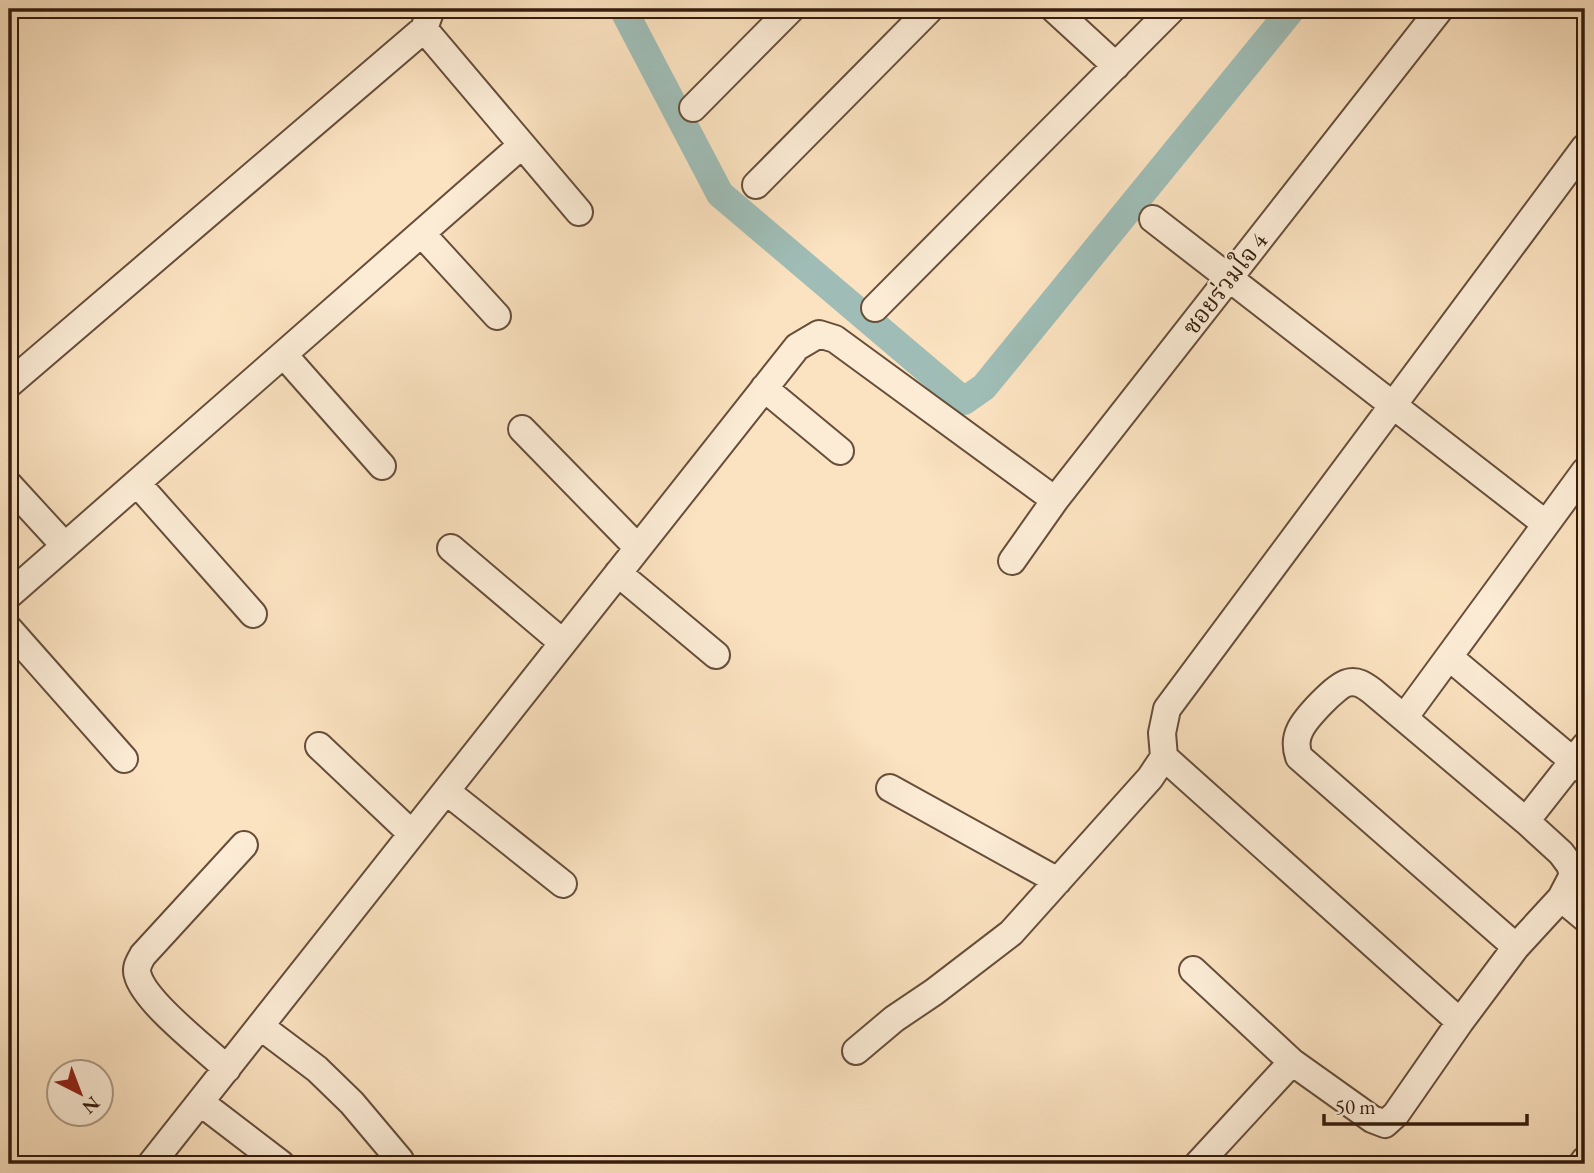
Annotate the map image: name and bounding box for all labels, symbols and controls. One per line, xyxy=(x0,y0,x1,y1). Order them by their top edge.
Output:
street label: ซอยร่วมใจ 4 xyxy=(1173,225,1275,341)
north arrow xyxy=(46,1058,116,1128)
scale bar xyxy=(1324,1082,1528,1126)
text: N xyxy=(76,1091,105,1120)
text: 50 m xyxy=(1335,1093,1376,1120)

